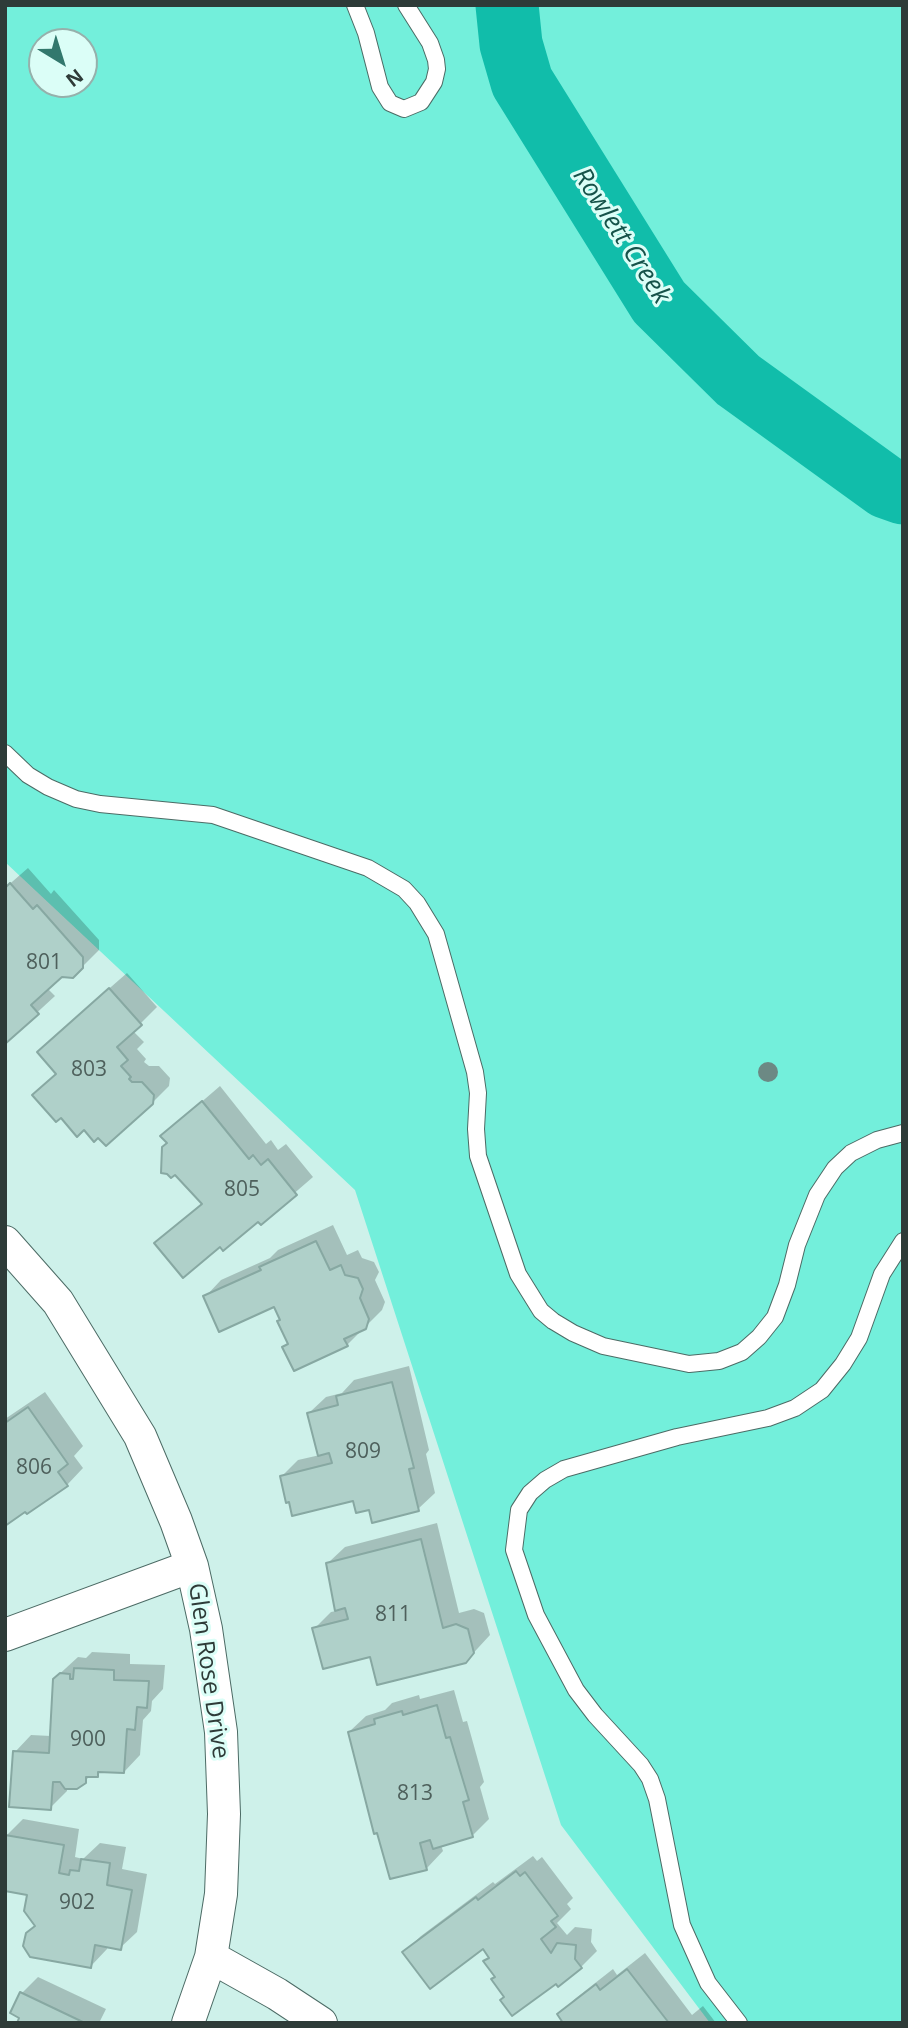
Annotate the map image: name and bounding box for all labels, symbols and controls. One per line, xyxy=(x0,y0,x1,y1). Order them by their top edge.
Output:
north arrow xyxy=(28,28,98,98)
text: N xyxy=(61,63,89,93)
water label: Rowlett Creek xyxy=(566,162,676,310)
house number: 801 xyxy=(26,950,62,976)
house number: 803 xyxy=(71,1057,107,1083)
house number: 805 xyxy=(224,1177,260,1203)
house number: 809 xyxy=(345,1439,381,1465)
house number: 806 xyxy=(16,1455,52,1481)
street label: Glen Rose Drive xyxy=(181,1581,235,1761)
house number: 811 xyxy=(375,1602,411,1628)
house number: 900 xyxy=(70,1727,106,1753)
house number: 813 xyxy=(397,1781,433,1807)
house number: 902 xyxy=(59,1890,95,1916)

